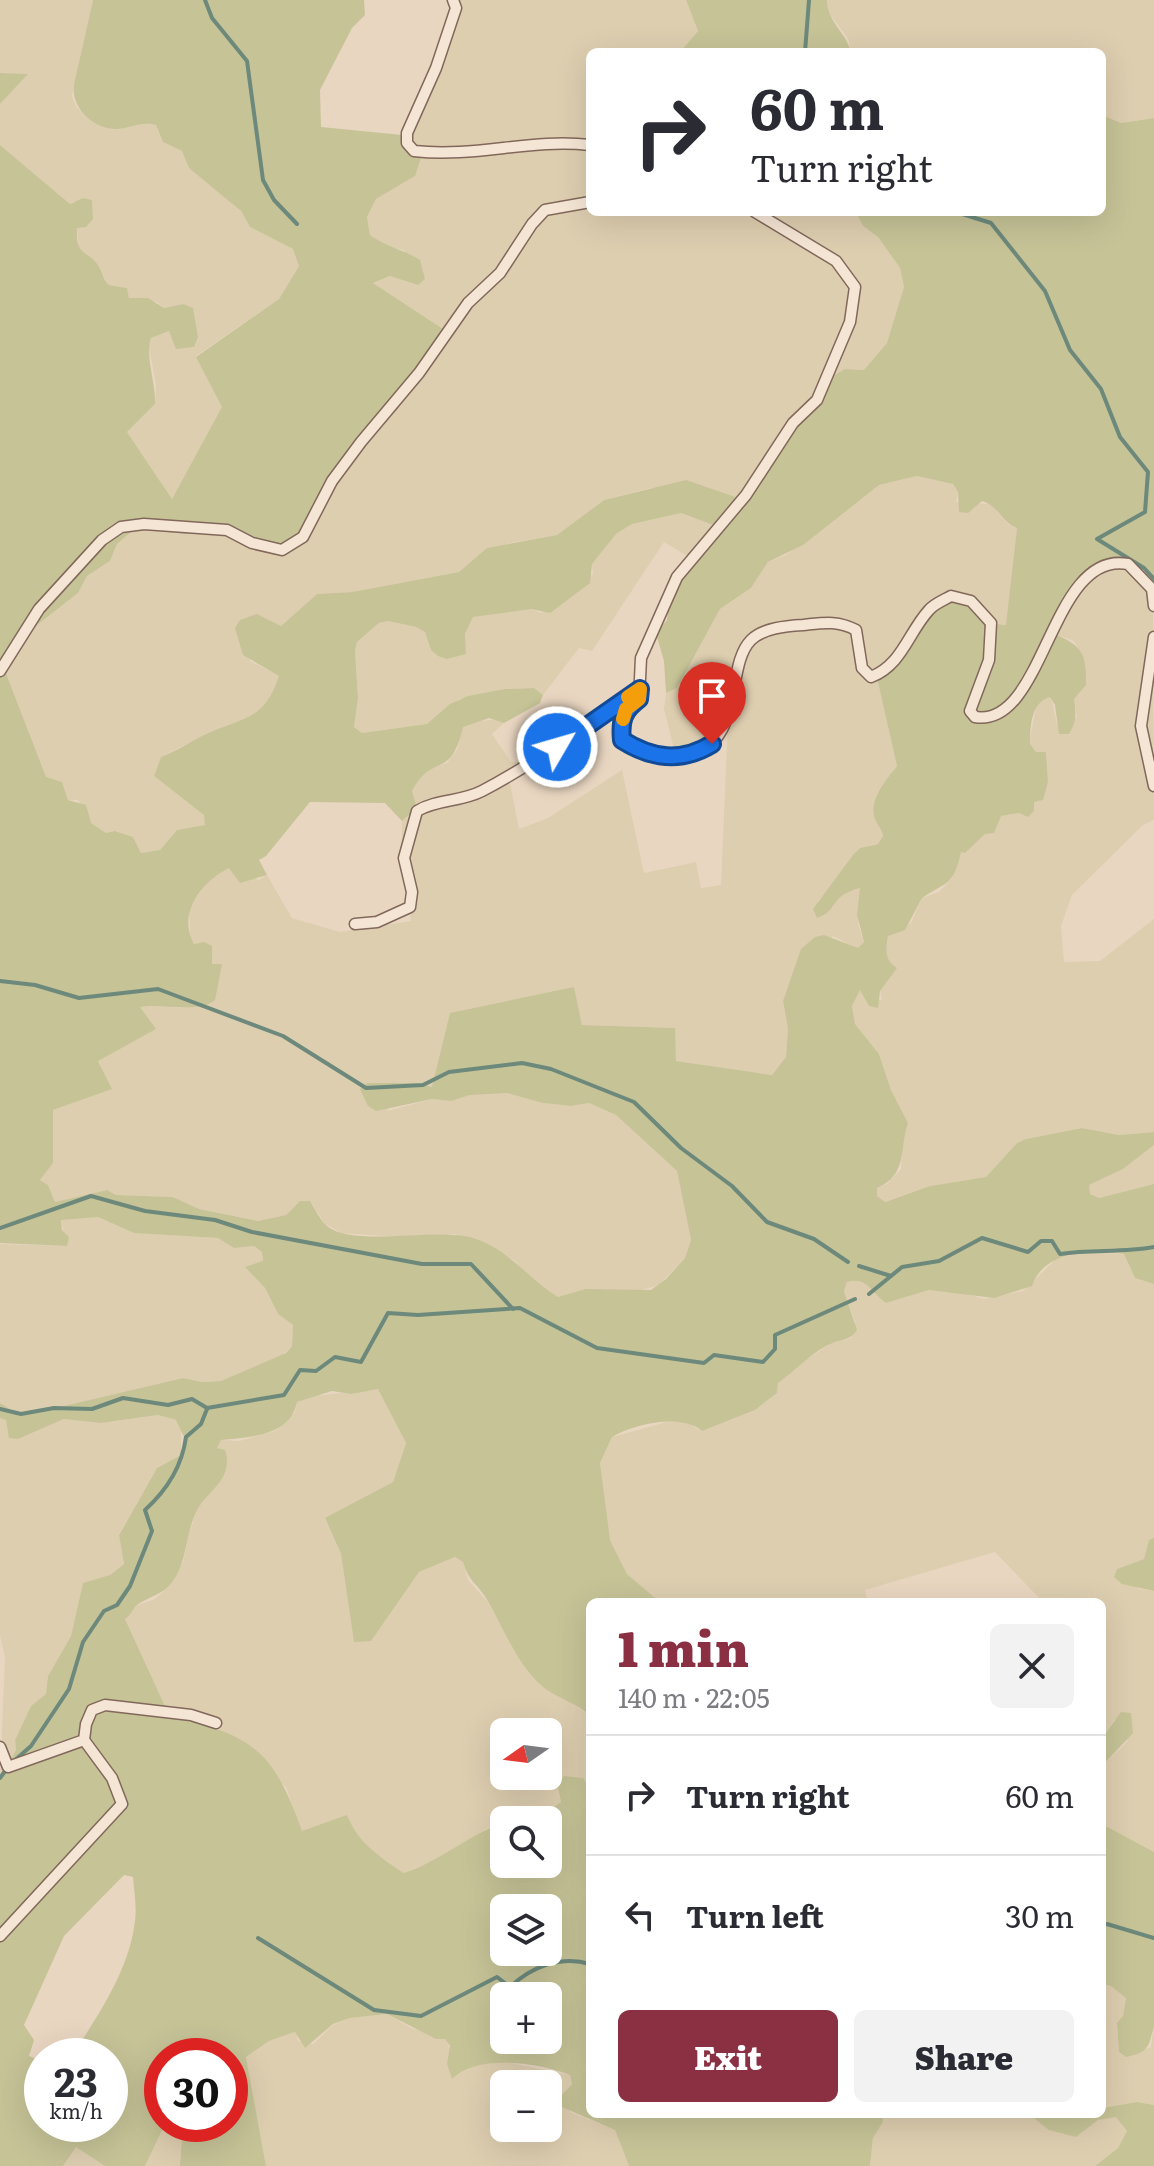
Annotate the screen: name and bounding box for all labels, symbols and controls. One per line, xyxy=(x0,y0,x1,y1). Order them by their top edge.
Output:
text: 60 m xyxy=(750,64,884,147)
icon: right xyxy=(618,80,722,184)
text: Turn right xyxy=(750,140,933,193)
pin xyxy=(678,662,746,744)
icon: arrive xyxy=(690,674,734,718)
position arrow xyxy=(515,705,599,789)
text: 1 min xyxy=(618,1611,749,1682)
button: close xyxy=(990,1624,1074,1708)
text: 140 m · 22:05 xyxy=(618,1677,770,1716)
north arrow xyxy=(490,1718,562,1790)
map controls xyxy=(490,1718,562,2142)
icon: right xyxy=(618,1773,662,1817)
text: Turn right xyxy=(686,1773,850,1817)
text: 60 m xyxy=(1005,1773,1074,1817)
button: search xyxy=(490,1806,562,1878)
icon: left xyxy=(618,1893,662,1937)
text: Turn left xyxy=(686,1893,824,1937)
text: 30 m xyxy=(1005,1893,1074,1937)
button: layers xyxy=(490,1894,562,1966)
button: + xyxy=(490,1982,562,2054)
button: Exit xyxy=(618,2010,838,2102)
button: Share xyxy=(854,2010,1074,2102)
speed limit sign: 30 xyxy=(144,2038,248,2142)
text: 23 xyxy=(54,2050,98,2109)
button: − xyxy=(490,2070,562,2142)
text: km/h xyxy=(49,2095,103,2125)

